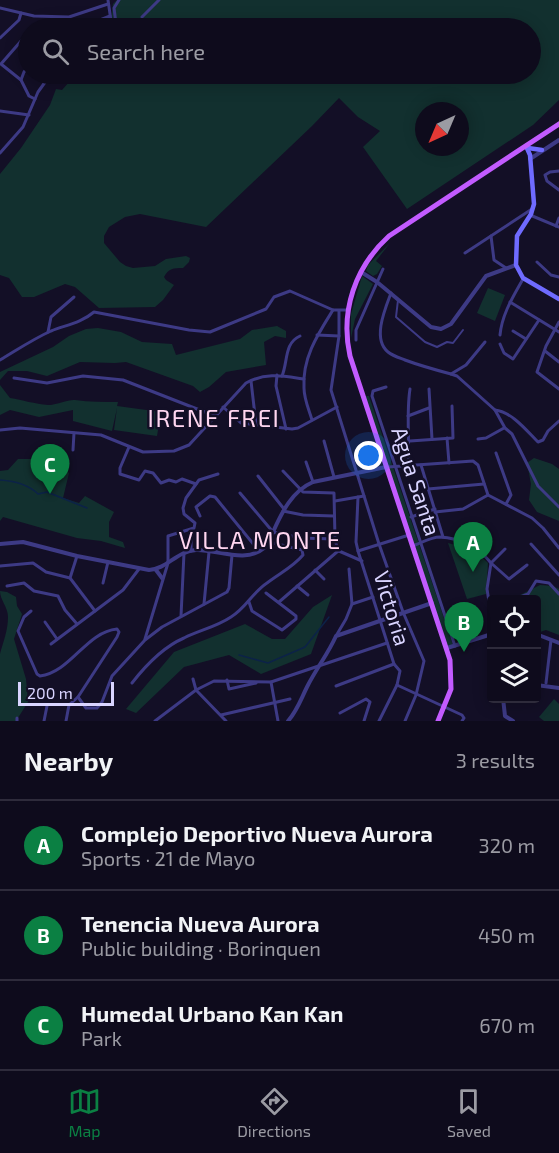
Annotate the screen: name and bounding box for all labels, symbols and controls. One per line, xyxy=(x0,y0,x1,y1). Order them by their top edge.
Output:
search box xyxy=(18,18,541,84)
icon: search xyxy=(39,35,72,68)
text: Search here xyxy=(87,38,205,64)
north arrow xyxy=(415,102,469,156)
district label: IRENE FREI xyxy=(148,403,280,432)
street label: Agua Santa xyxy=(387,423,447,539)
your location xyxy=(354,441,383,470)
pin: C xyxy=(31,444,70,494)
pin: A xyxy=(454,522,492,572)
district label: VILLA MONTE xyxy=(178,525,342,554)
street label: Victoria xyxy=(369,567,417,649)
map controls xyxy=(487,595,541,703)
button: locate xyxy=(487,595,541,649)
pin: B xyxy=(444,602,484,652)
button: layers xyxy=(487,649,541,703)
scale bar xyxy=(18,679,114,706)
text: 200 m xyxy=(27,683,73,702)
text: Nearby xyxy=(24,745,113,776)
text: 3 results xyxy=(456,748,535,772)
text: Complejo Deportivo Nueva Aurora xyxy=(81,820,433,846)
text: A xyxy=(37,833,50,857)
text: 320 m xyxy=(479,833,535,857)
text: Sports · 21 de Mayo xyxy=(81,846,255,870)
text: Tenencia Nueva Aurora xyxy=(81,910,320,936)
text: B xyxy=(37,923,50,947)
text: 450 m xyxy=(478,923,535,947)
text: Public building · Borinquen xyxy=(81,936,321,960)
text: Humedal Urbano Kan Kan xyxy=(81,1000,343,1026)
text: C xyxy=(38,1013,49,1037)
text: 670 m xyxy=(479,1013,535,1037)
text: Park xyxy=(81,1026,122,1050)
tab: Map xyxy=(68,1085,101,1140)
tab: Directions xyxy=(237,1085,311,1140)
tab: Saved xyxy=(447,1085,491,1140)

